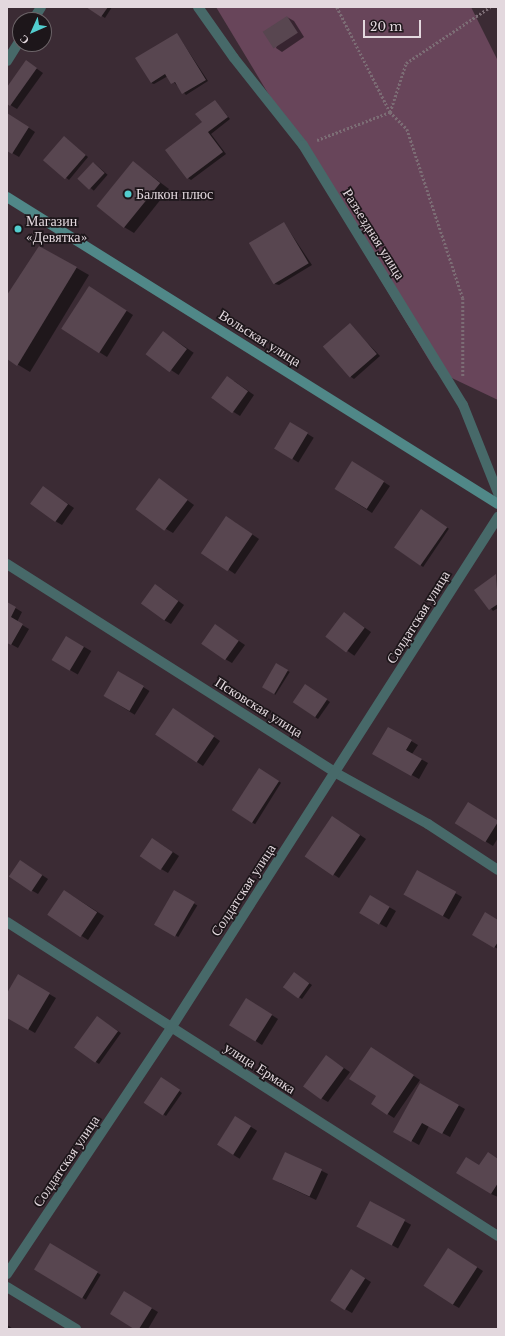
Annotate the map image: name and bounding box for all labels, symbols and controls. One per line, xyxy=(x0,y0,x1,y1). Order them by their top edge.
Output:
north arrow xyxy=(12,12,52,52)
scale bar xyxy=(365,12,423,38)
text: 20 m xyxy=(370,19,402,34)
text: С xyxy=(16,32,32,48)
street label: Разъездная улица xyxy=(339,185,409,283)
place label: Балкон плюс xyxy=(136,186,213,202)
marker: Балкон плюс xyxy=(123,189,133,199)
place label: Магазин «Девятка» xyxy=(26,213,87,246)
marker: Магазин «Девятка» xyxy=(13,224,23,234)
street label: Вольская улица xyxy=(216,306,304,370)
street label: Солдатская улица xyxy=(383,567,453,667)
street label: Псковская улица xyxy=(212,673,306,741)
street label: Солдатская улица xyxy=(207,841,279,939)
street label: улица Ермака xyxy=(221,1039,299,1097)
street label: Солдатская улица xyxy=(29,1112,103,1210)

